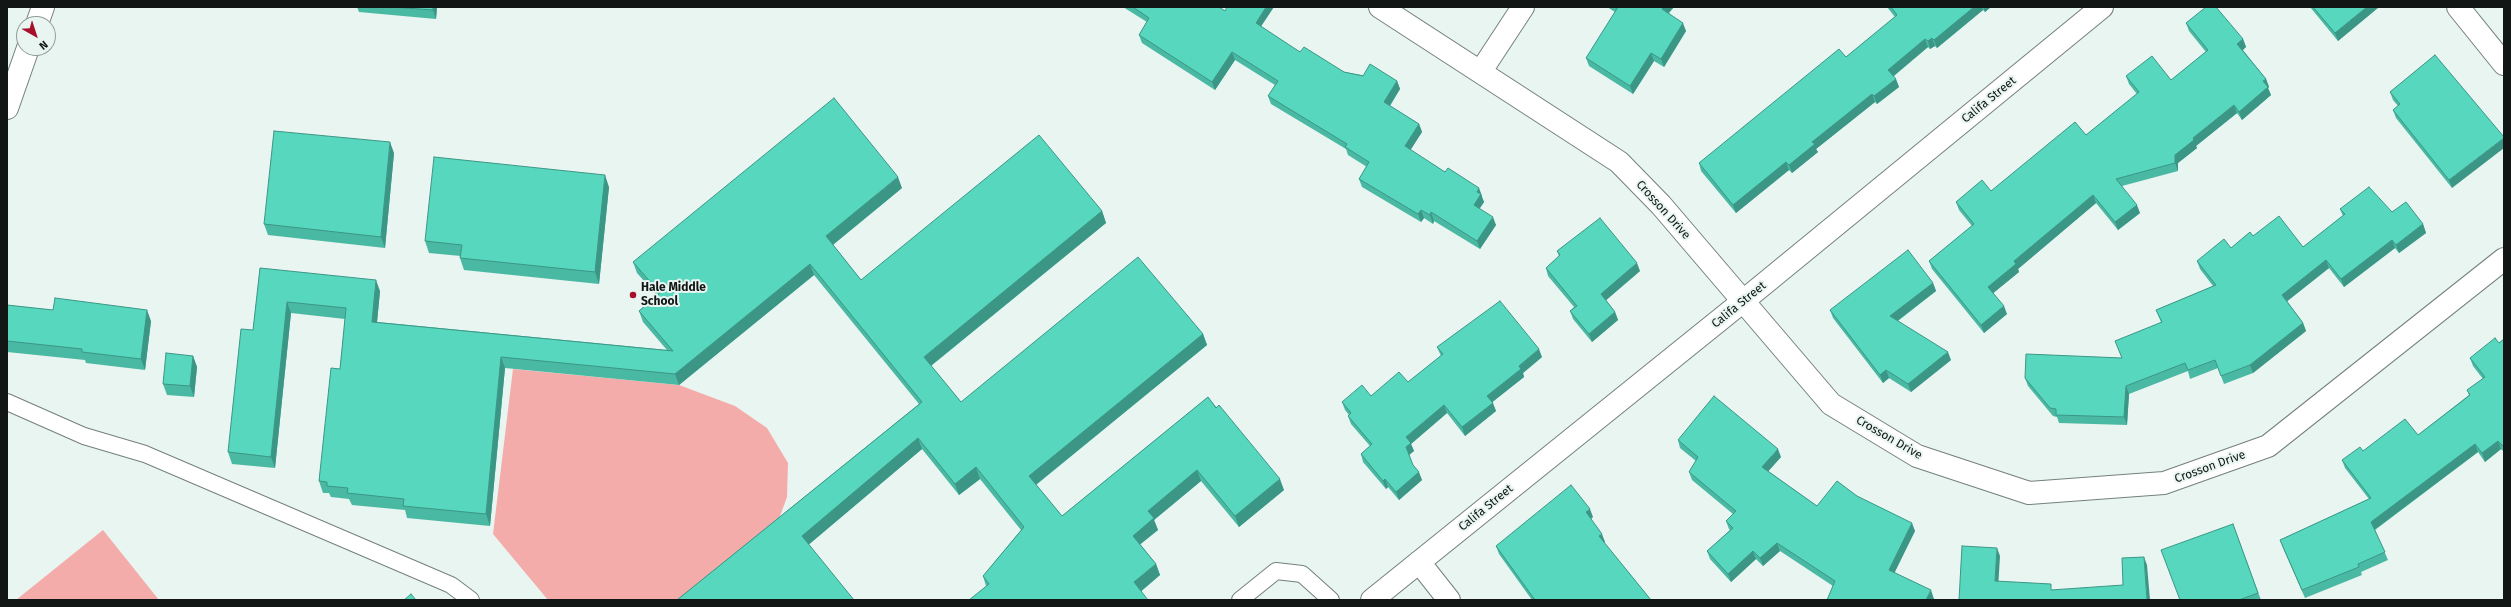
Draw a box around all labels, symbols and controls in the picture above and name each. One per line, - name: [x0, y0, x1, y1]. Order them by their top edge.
- north arrow: [16, 16, 56, 56]
- text: N: [36, 38, 50, 52]
- street label: Califa Street: [1959, 74, 2019, 126]
- street label: Crosson Drive: [1633, 178, 1693, 242]
- street label: Califa Street: [1709, 279, 1769, 331]
- place label: Hale Middle School: [641, 281, 706, 309]
- marker: Hale Middle School: [628, 290, 638, 300]
- street label: Crosson Drive: [1853, 413, 1925, 463]
- street label: Crosson Drive: [2173, 448, 2247, 486]
- street label: Califa Street: [1456, 482, 1516, 534]

